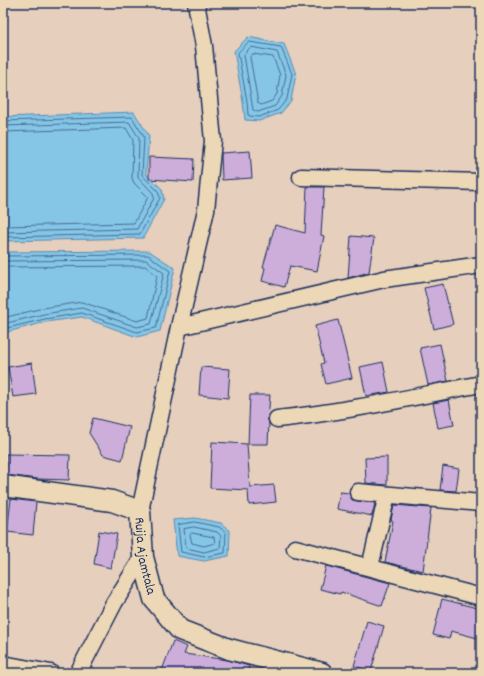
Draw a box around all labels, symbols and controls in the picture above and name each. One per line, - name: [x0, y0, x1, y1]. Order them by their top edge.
- street label: Ruija Ajamtala: [128, 517, 161, 597]

